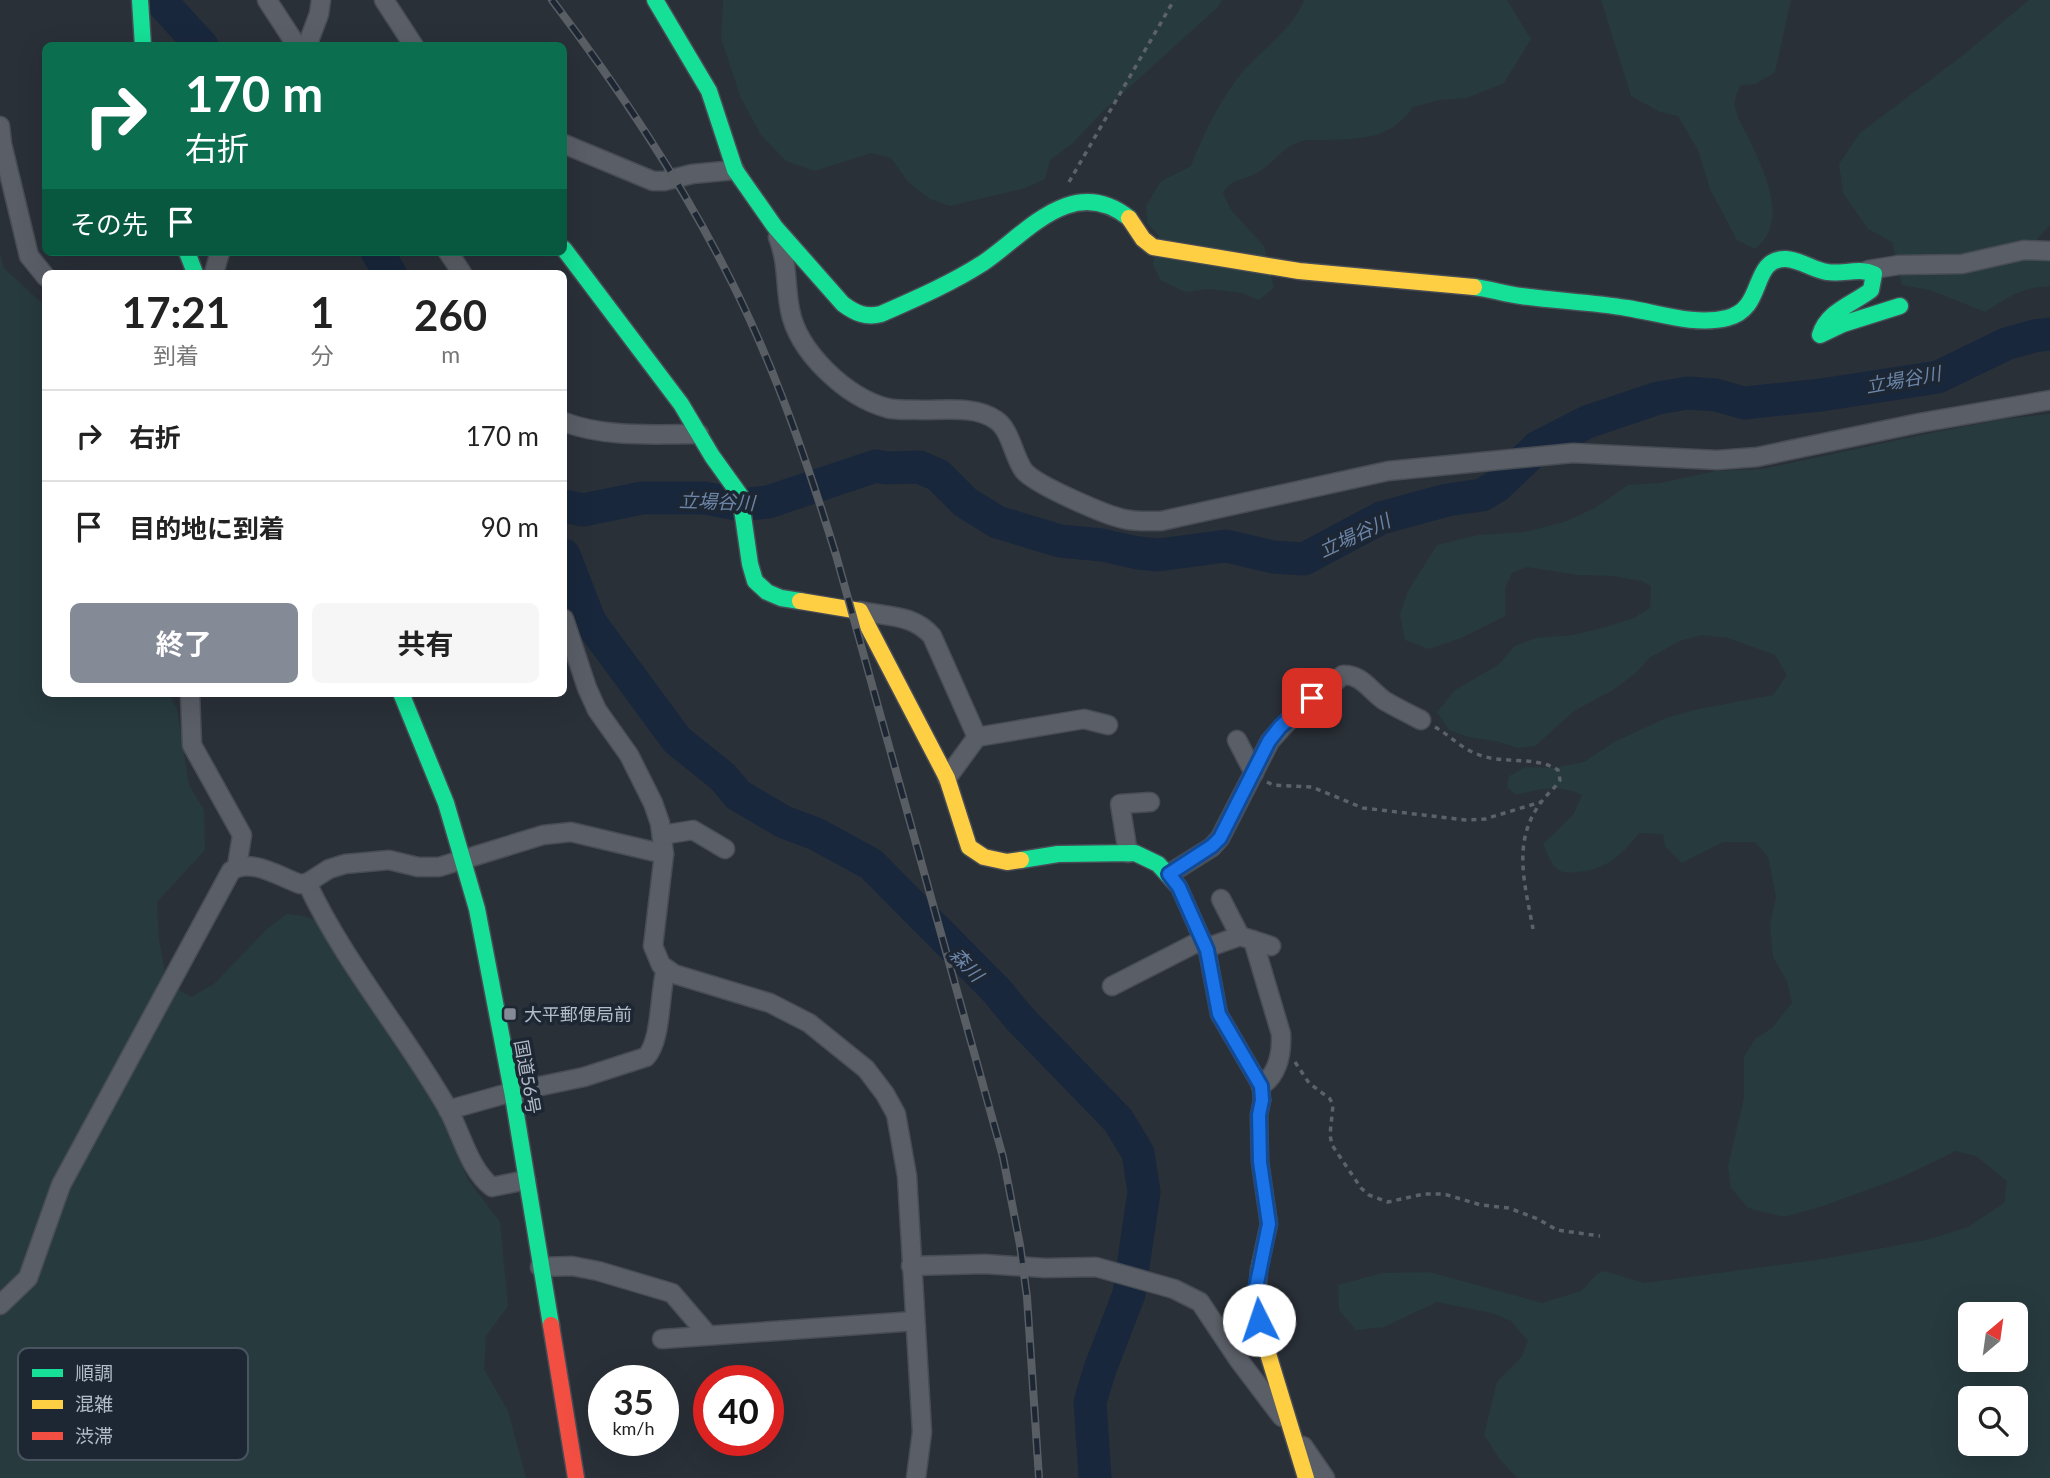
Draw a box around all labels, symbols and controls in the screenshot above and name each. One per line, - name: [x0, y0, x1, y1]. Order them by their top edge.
- text: 170 m: [185, 64, 323, 122]
- icon: right: [70, 70, 161, 161]
- text: 右折: [185, 128, 249, 167]
- icon: arrive: [162, 203, 200, 241]
- text: その先: [70, 208, 148, 240]
- text: 17:21: [122, 287, 230, 337]
- text: 1: [310, 287, 334, 337]
- text: 260: [414, 290, 487, 340]
- text: m: [441, 340, 460, 368]
- text: 到着: [153, 341, 199, 369]
- text: 分: [311, 341, 334, 369]
- water label: 立場谷川: [1864, 361, 1944, 397]
- icon: right: [70, 417, 108, 455]
- text: 170 m: [466, 420, 539, 452]
- text: 右折: [129, 421, 181, 453]
- water label: 立場谷川: [679, 488, 757, 514]
- icon: arrive: [70, 508, 108, 546]
- water label: 立場谷川: [1315, 508, 1395, 561]
- text: 90 m: [481, 511, 539, 543]
- text: 目的地に到着: [129, 512, 285, 544]
- button: 終了: [70, 603, 298, 683]
- button: 共有: [312, 603, 539, 683]
- pin: [1282, 668, 1342, 728]
- icon: arrive: [1293, 679, 1331, 717]
- water label: 森川: [946, 942, 990, 987]
- place label: 大平郵便局前: [524, 1003, 632, 1025]
- marker: 大平郵便局前: [502, 1006, 518, 1022]
- street label: 国道56号: [511, 1038, 545, 1116]
- position arrow: [1222, 1283, 1296, 1357]
- north arrow: [1958, 1302, 2028, 1372]
- map controls: [1958, 1302, 2028, 1456]
- legend: [18, 1348, 248, 1460]
- text: 順調: [75, 1361, 113, 1384]
- speed limit sign: 40: [693, 1365, 784, 1456]
- text: 35: [613, 1380, 654, 1422]
- button: search: [1958, 1386, 2028, 1456]
- text: 混雑: [75, 1392, 113, 1415]
- text: km/h: [612, 1417, 655, 1439]
- text: 渋滞: [75, 1424, 113, 1447]

